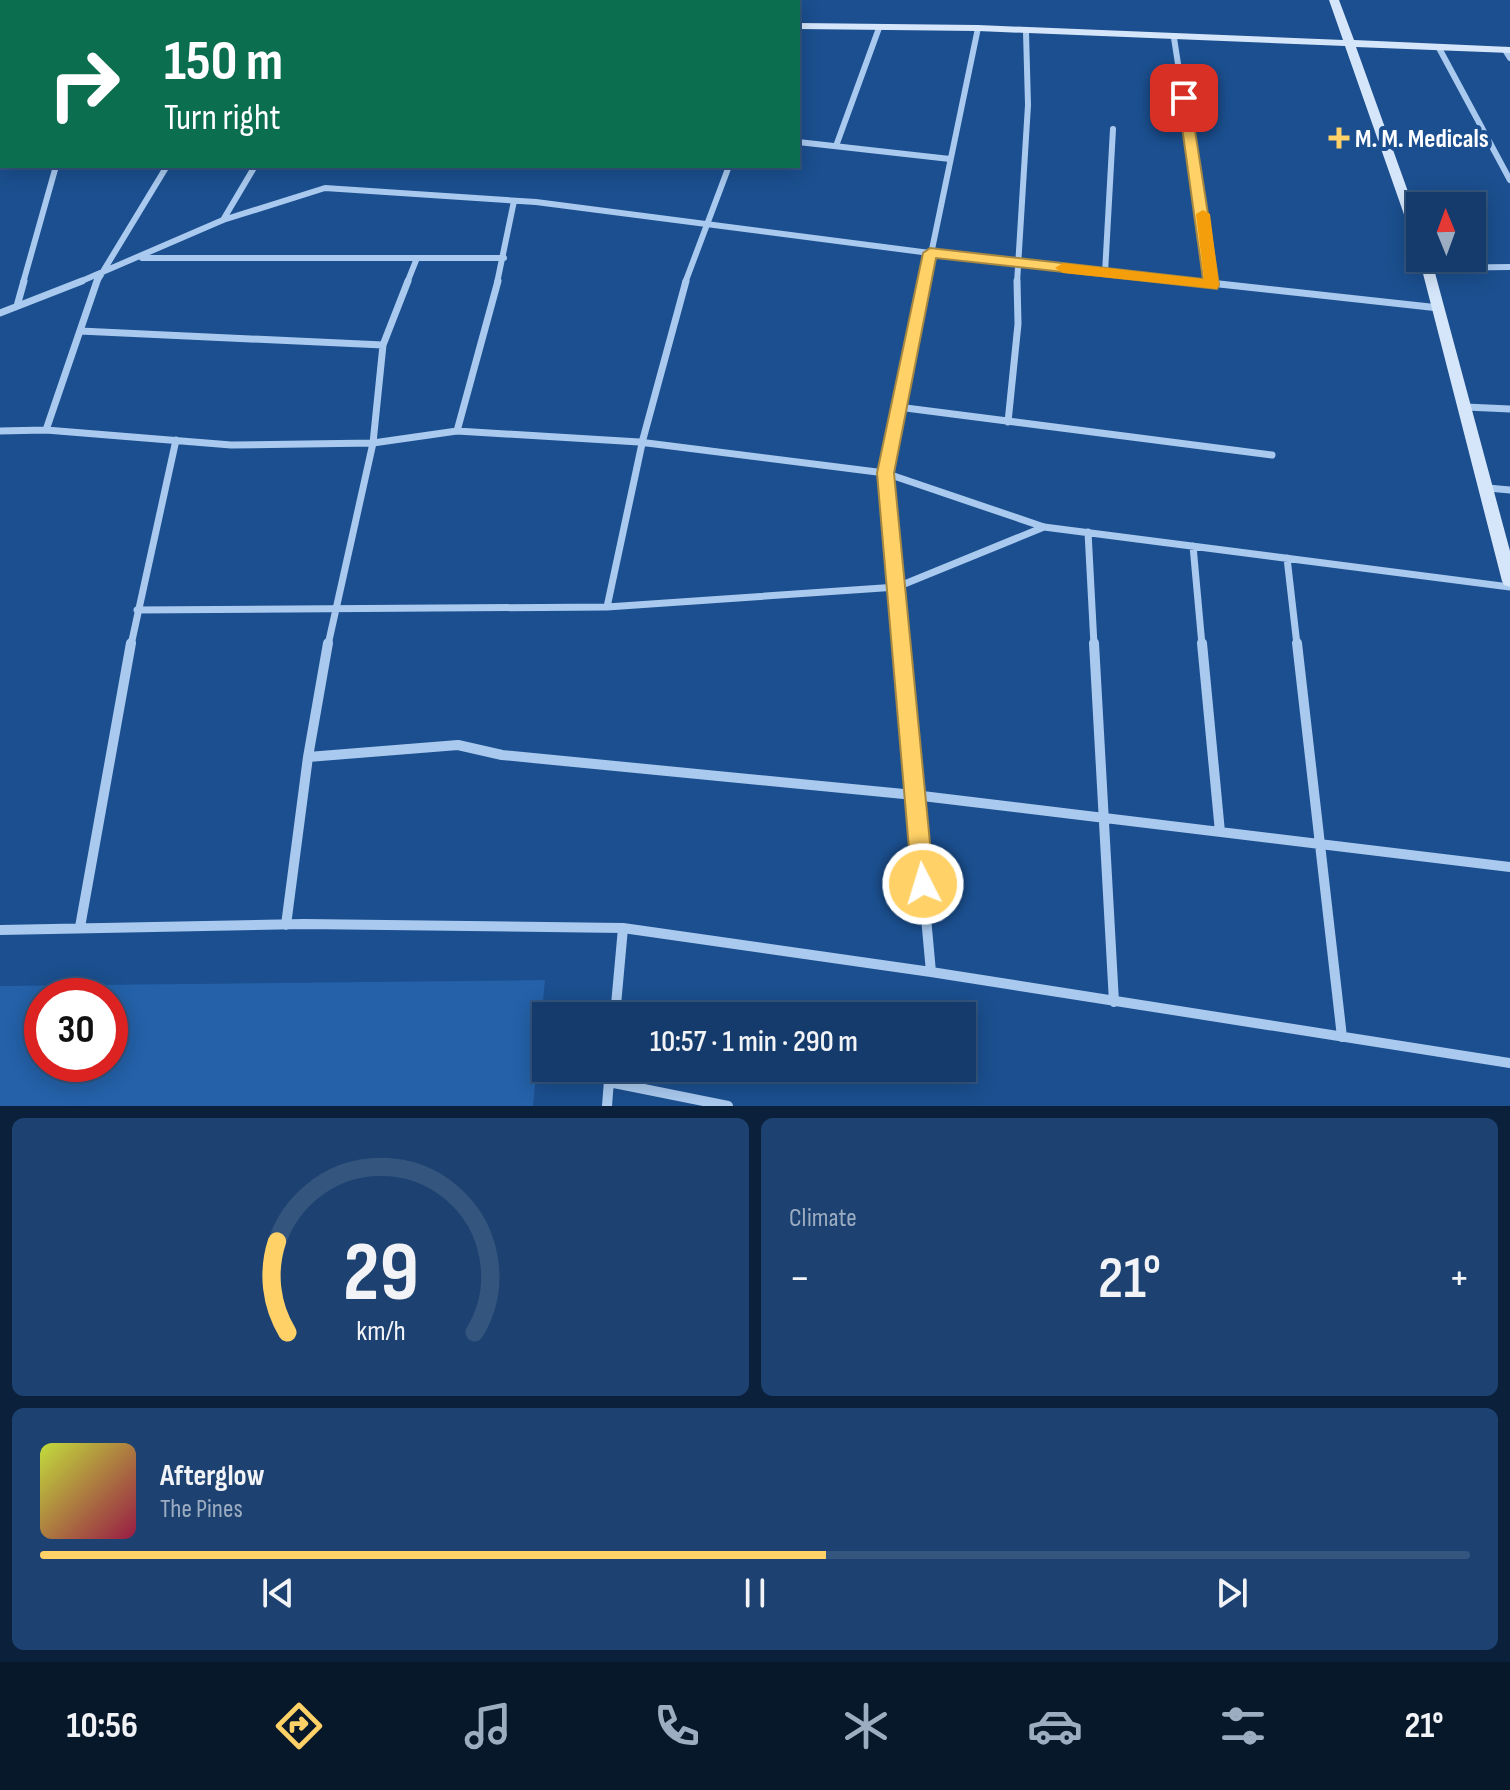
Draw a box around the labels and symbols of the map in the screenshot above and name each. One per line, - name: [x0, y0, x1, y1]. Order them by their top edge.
- pin: [1150, 64, 1218, 132]
- place label: M. M. Medicals: [1355, 124, 1489, 155]
- marker: M. M. Medicals: [1330, 129, 1348, 147]
- north arrow: [1406, 192, 1486, 272]
- position arrow: [881, 842, 965, 926]
- speed limit sign: 30: [24, 978, 128, 1082]

